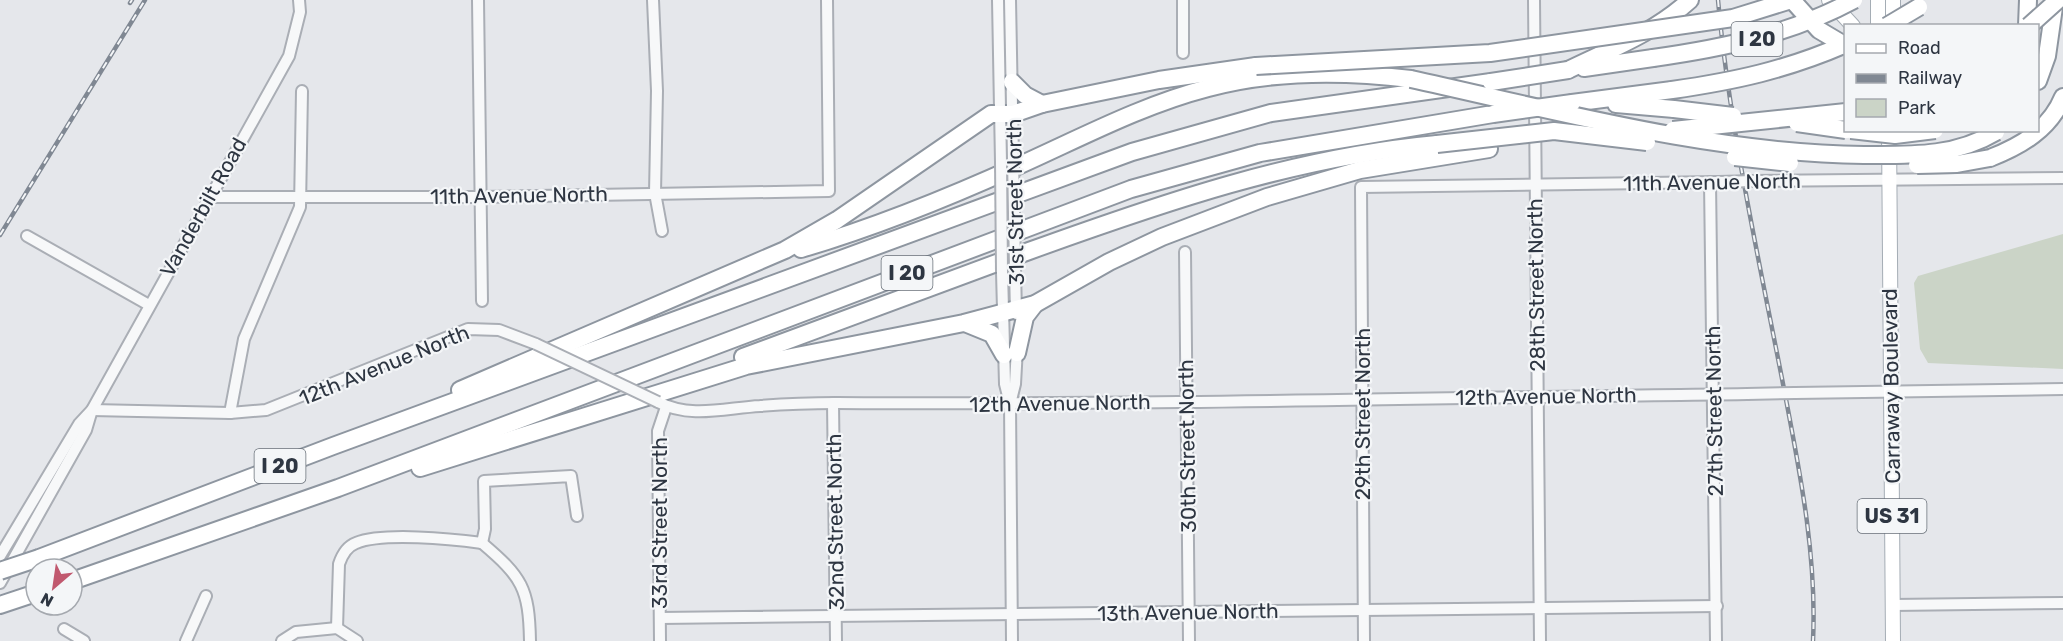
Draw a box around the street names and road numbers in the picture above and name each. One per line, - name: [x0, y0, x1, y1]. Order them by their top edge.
- road number: I 20: [1732, 22, 1782, 56]
- street label: 31st Street North: [1001, 118, 1029, 286]
- street label: Vanderbilt Road: [155, 133, 251, 281]
- street label: 11th Avenue North: [1623, 168, 1801, 196]
- street label: 11th Avenue North: [430, 181, 608, 209]
- street label: 28th Street North: [1522, 198, 1550, 372]
- road number: I 20: [882, 256, 932, 290]
- street label: Carraway Boulevard: [1877, 288, 1905, 484]
- street label: 12th Avenue North: [295, 319, 473, 411]
- street label: 27th Street North: [1700, 325, 1728, 497]
- street label: 29th Street North: [1350, 328, 1375, 500]
- street label: 30th Street North: [1173, 359, 1201, 533]
- street label: 12th Avenue North: [1455, 382, 1637, 410]
- street label: 12th Avenue North: [969, 389, 1151, 417]
- street label: 32nd Street North: [821, 433, 849, 611]
- street label: 33rd Street North: [647, 437, 672, 609]
- road number: I 20: [254, 449, 306, 483]
- road number: US 31: [1858, 499, 1926, 533]
- street label: 13th Avenue North: [1097, 598, 1279, 626]

